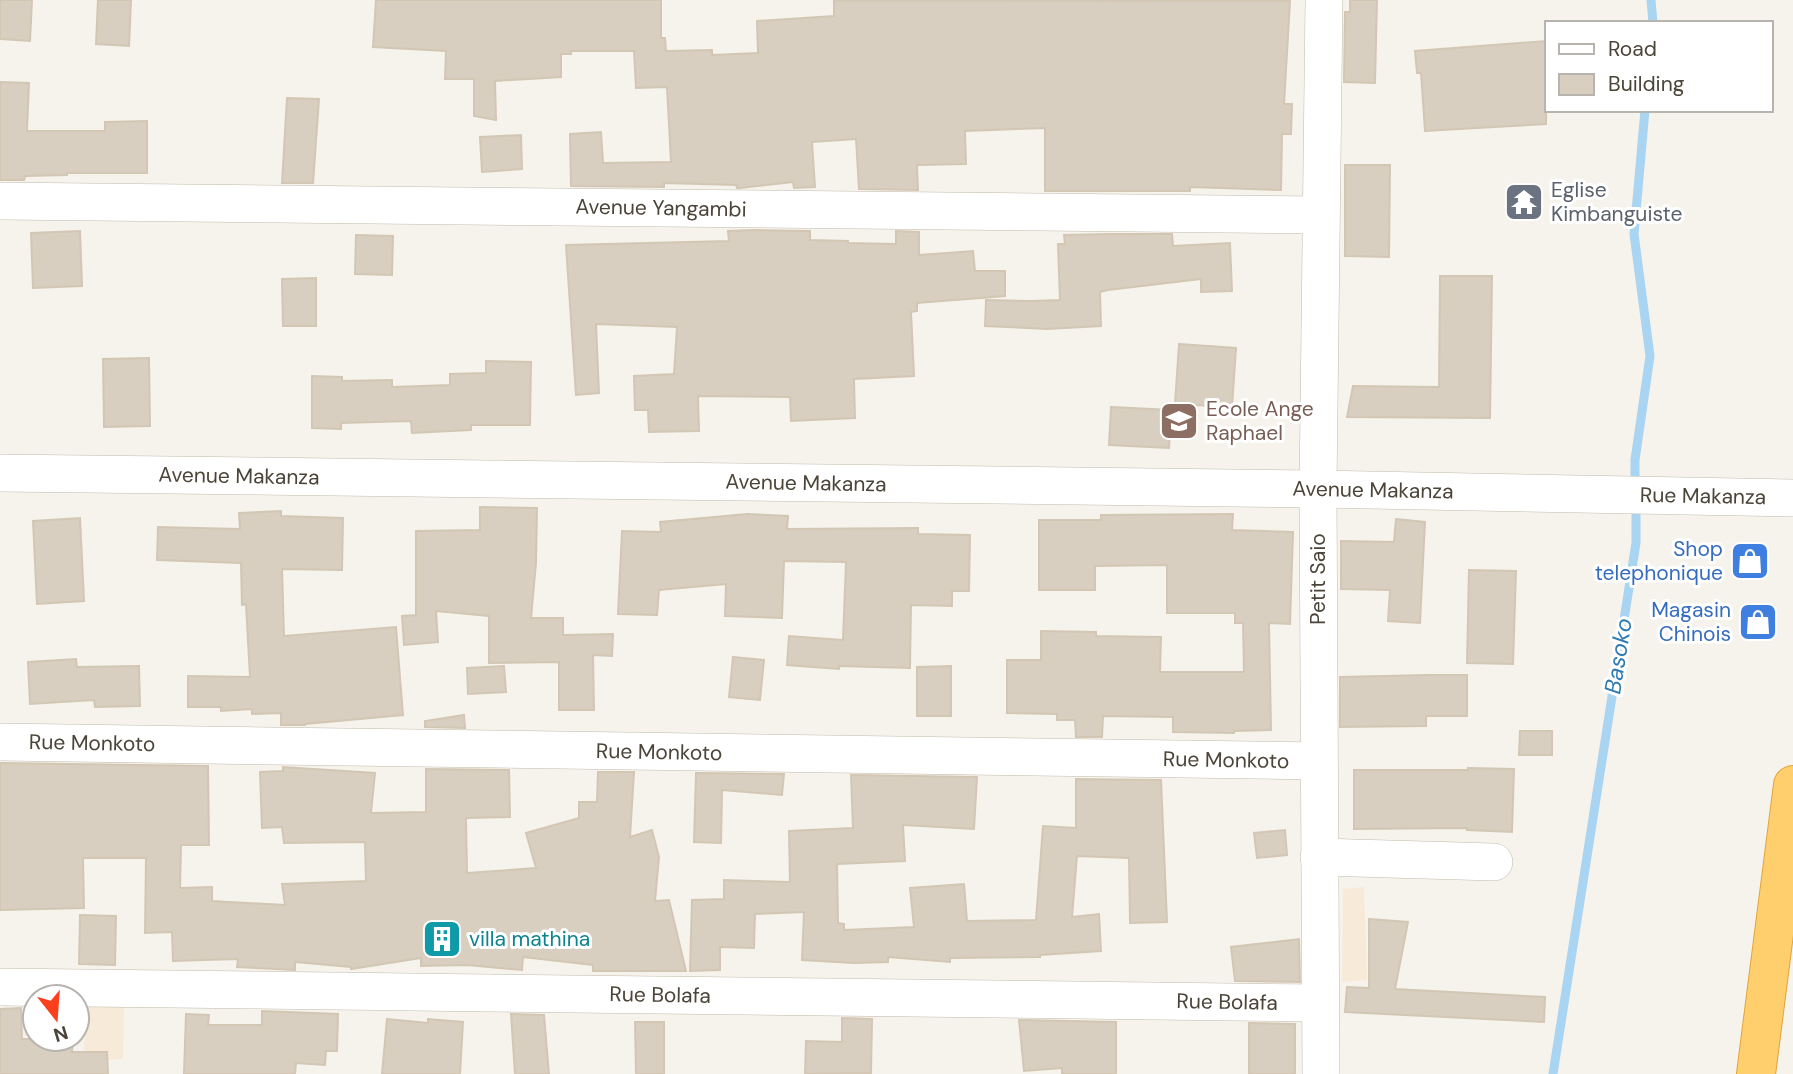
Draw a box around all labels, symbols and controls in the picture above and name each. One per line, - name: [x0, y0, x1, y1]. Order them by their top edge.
- legend: [1545, 21, 1772, 112]
- text: Road: [1608, 35, 1657, 63]
- text: Building: [1608, 70, 1685, 98]
- place label: Eglise Kimbanguiste: [1551, 176, 1682, 228]
- temple icon: Eglise Kimbanguiste: [1503, 181, 1545, 223]
- street label: Avenue Yangambi: [575, 193, 747, 223]
- place label: Ecole Ange Raphael: [1206, 395, 1314, 447]
- school or university icon: Ecole Ange Raphael: [1158, 400, 1200, 442]
- street label: Avenue Makanza: [158, 461, 320, 491]
- street label: Avenue Makanza: [725, 468, 887, 498]
- street label: Avenue Makanza: [1292, 475, 1454, 505]
- street label: Rue Makanza: [1640, 481, 1766, 511]
- street label: Petit Saio: [1304, 533, 1332, 625]
- place label: Shop telephonique: [1595, 535, 1723, 587]
- shop icon: Shop telephonique: [1729, 540, 1771, 582]
- place label: Magasin Chinois: [1651, 596, 1731, 648]
- shop icon: Magasin Chinois: [1737, 601, 1779, 643]
- water label: Basoko: [1597, 616, 1639, 696]
- street label: Rue Monkoto: [29, 728, 155, 758]
- street label: Rue Monkoto: [596, 737, 722, 767]
- street label: Rue Monkoto: [1163, 745, 1289, 775]
- building icon: villa mathina: [421, 918, 463, 960]
- place label: villa mathina: [469, 925, 590, 953]
- street label: Rue Bolafa: [609, 980, 711, 1010]
- north arrow: [21, 983, 91, 1053]
- street label: Rue Bolafa: [1176, 987, 1278, 1017]
- text: N: [51, 1020, 71, 1048]

